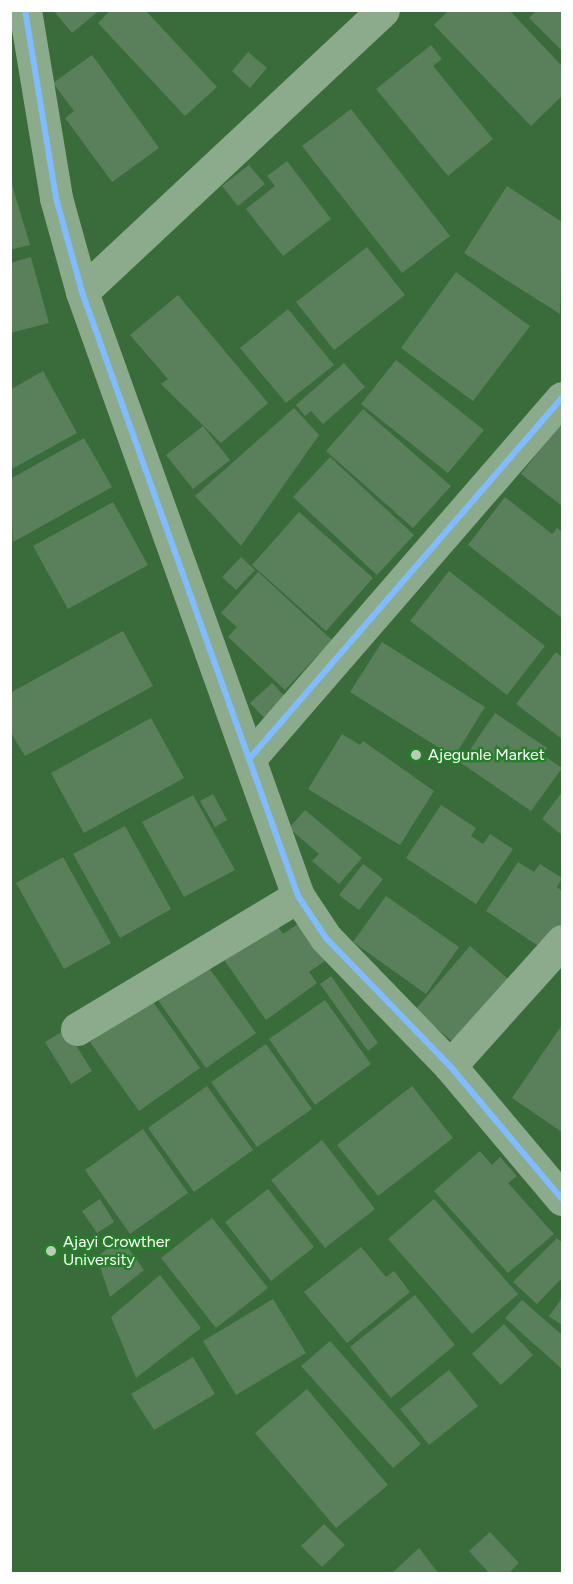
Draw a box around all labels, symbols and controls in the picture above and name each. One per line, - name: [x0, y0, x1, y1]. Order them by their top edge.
- place label: Ajegunle Market: [428, 745, 545, 765]
- marker: Ajegunle Market: [409, 748, 423, 762]
- place label: Ajayi Crowther University: [63, 1232, 170, 1270]
- marker: Ajayi Crowther University: [44, 1244, 58, 1258]

